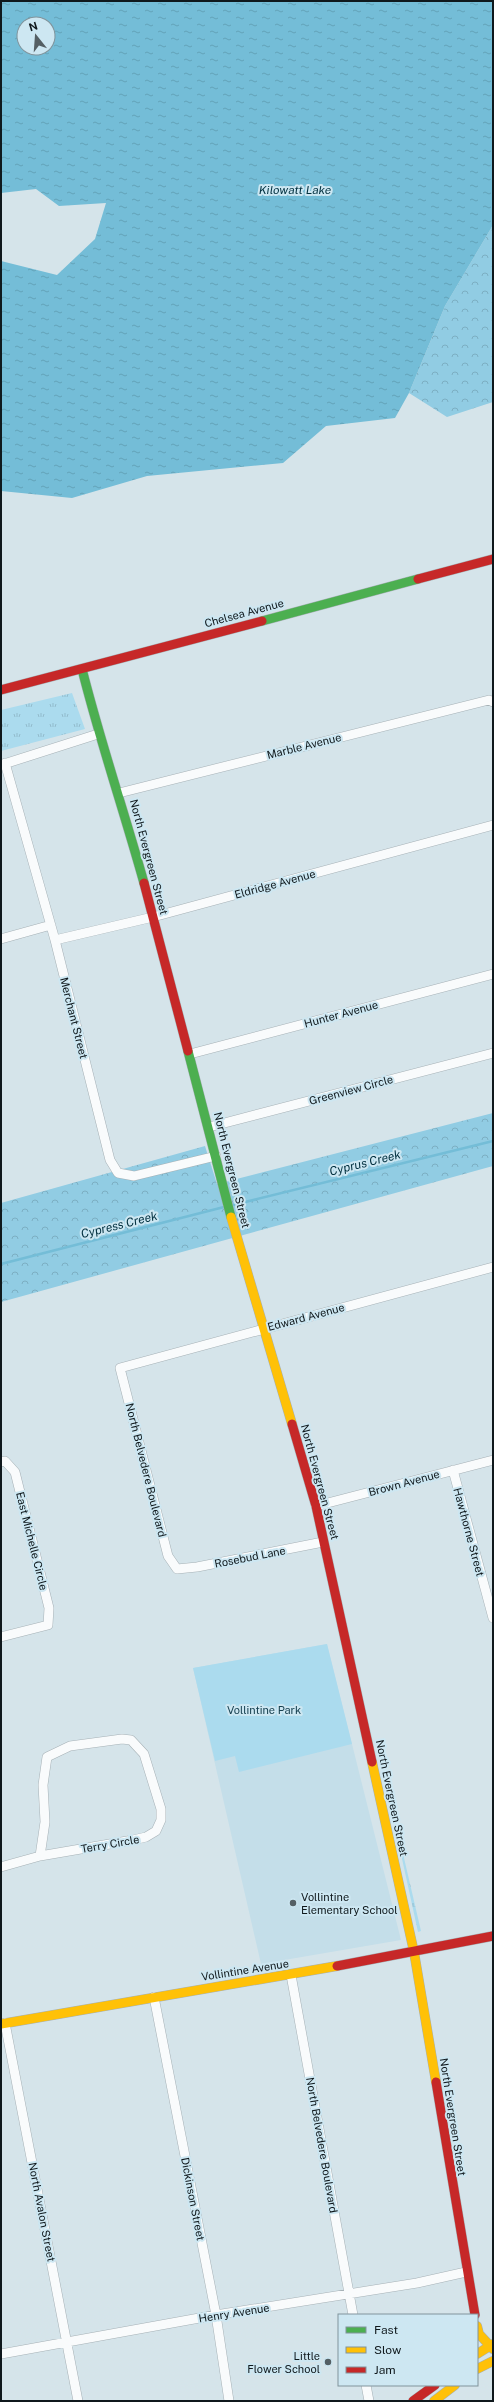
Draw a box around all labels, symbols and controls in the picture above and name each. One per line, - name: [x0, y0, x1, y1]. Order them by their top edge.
- north arrow: [16, 16, 56, 56]
- text: N: [27, 19, 39, 33]
- water label: Kilowatt Lake: [259, 183, 332, 197]
- street label: Chelsea Avenue: [203, 597, 285, 629]
- street label: Marble Avenue: [266, 731, 342, 761]
- street label: North Evergreen Street: [128, 798, 170, 916]
- street label: Eldridge Avenue: [233, 867, 317, 901]
- street label: Merchant Street: [58, 976, 90, 1060]
- street label: Hunter Avenue: [303, 998, 379, 1030]
- street label: Greenview Circle: [308, 1073, 394, 1107]
- street label: North Evergreen Street: [212, 1111, 252, 1229]
- water label: Cyprus Creek: [328, 1147, 403, 1179]
- water label: Cypress Creek: [79, 1209, 159, 1241]
- street label: Edward Avenue: [266, 1301, 346, 1333]
- street label: North Belvedere Boulevard: [124, 1402, 168, 1538]
- street label: North Evergreen Street: [299, 1423, 341, 1541]
- street label: Brown Avenue: [367, 1468, 441, 1498]
- street label: Hawthorne Street: [451, 1486, 487, 1578]
- street label: East Michelle Circle: [14, 1491, 50, 1591]
- street label: Rosebud Lane: [213, 1544, 287, 1570]
- park label: Vollintine Park: [227, 1704, 301, 1716]
- street label: North Evergreen Street: [374, 1739, 410, 1857]
- street label: Terry Circle: [80, 1833, 140, 1855]
- place label: Vollintine Elementary School: [301, 1891, 398, 1916]
- marker: Vollintine Elementary School: [288, 1898, 298, 1908]
- street label: Vollintine Avenue: [200, 1957, 290, 1983]
- street label: North Evergreen Street: [438, 2057, 468, 2177]
- street label: North Belvedere Boulevard: [304, 2076, 340, 2214]
- street label: Dickinson Street: [179, 2156, 207, 2242]
- street label: North Avalon Street: [26, 2161, 58, 2263]
- street label: Henry Avenue: [198, 2301, 270, 2325]
- legend: [338, 2314, 478, 2386]
- text: Fast: [374, 2323, 399, 2337]
- text: Slow: [374, 2343, 402, 2357]
- place label: Little Flower School: [247, 2350, 320, 2375]
- marker: Little Flower School: [323, 2357, 333, 2367]
- text: Jam: [374, 2363, 396, 2377]

